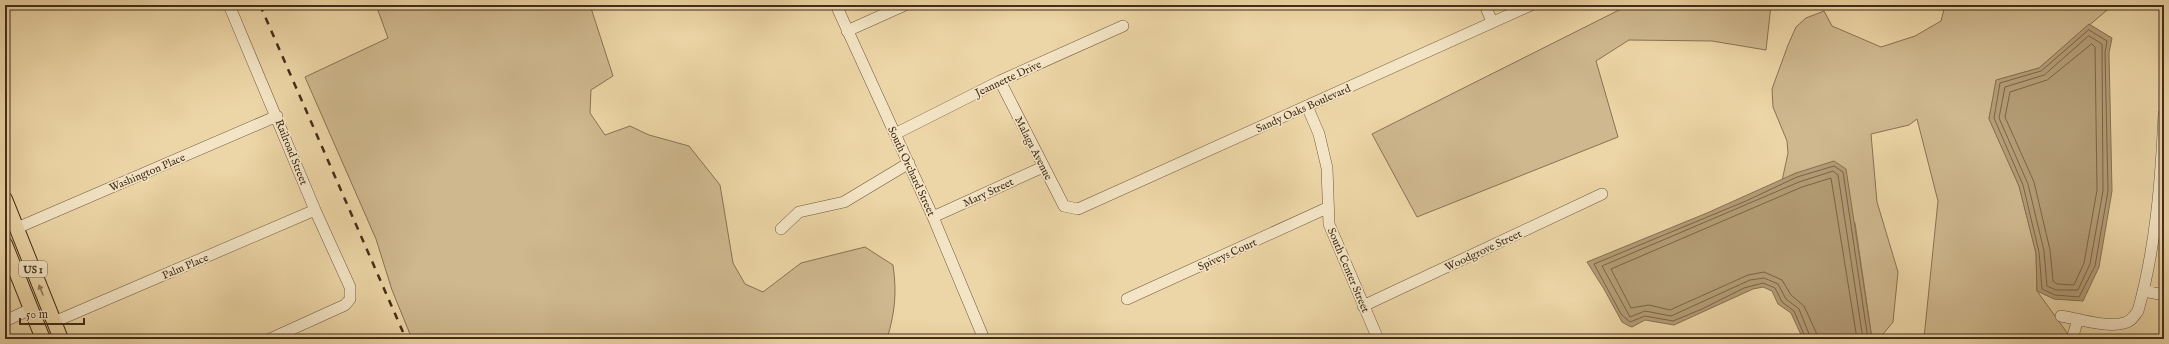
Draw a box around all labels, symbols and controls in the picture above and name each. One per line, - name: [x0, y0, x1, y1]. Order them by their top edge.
- street label: Jeannette Drive: [971, 57, 1044, 101]
- street label: Sandy Oaks Boulevard: [1254, 82, 1353, 136]
- street label: Malaga Avenue: [1011, 114, 1055, 183]
- street label: Railroad Street: [272, 118, 311, 187]
- street label: South Orchard Street: [884, 124, 938, 219]
- street label: Washington Place: [107, 151, 187, 195]
- street label: Mary Street: [961, 175, 1016, 211]
- street label: South Center Street: [1324, 226, 1372, 315]
- street label: Woodgrove Street: [1443, 227, 1524, 275]
- street label: Spiveys Court: [1196, 236, 1259, 274]
- street label: Palm Place: [160, 251, 211, 283]
- road number: US 1: [19, 261, 47, 277]
- one-way arrow: [38, 283, 44, 295]
- scale bar: [20, 300, 84, 326]
- text: 50 m: [26, 307, 48, 322]

